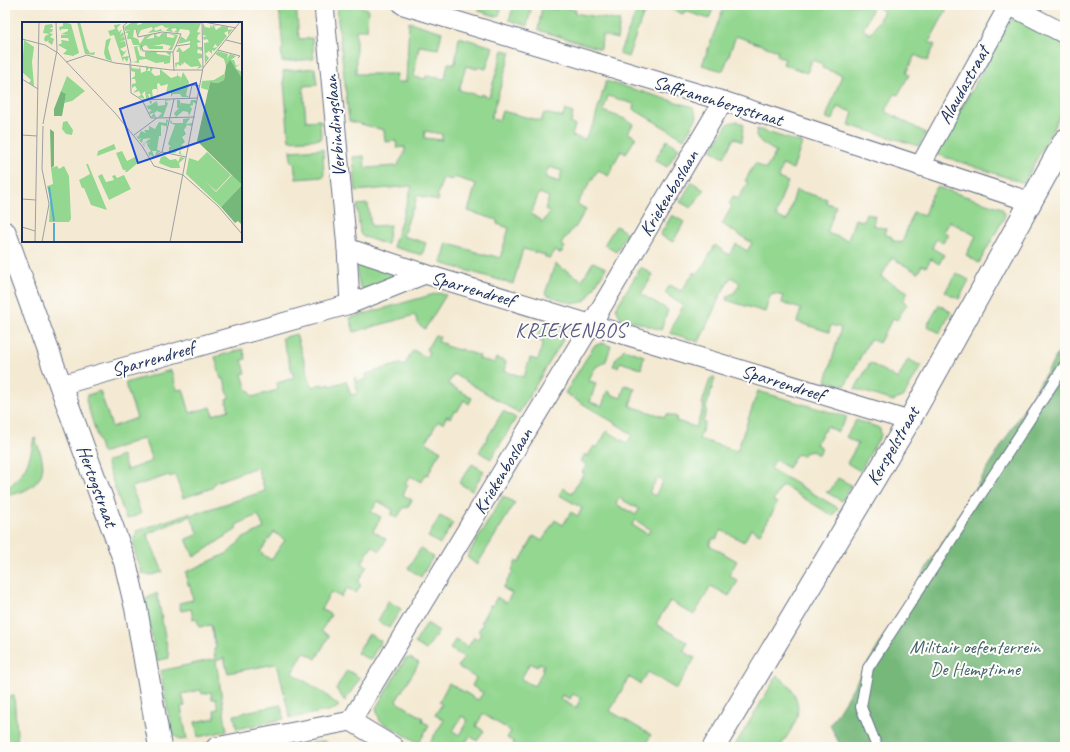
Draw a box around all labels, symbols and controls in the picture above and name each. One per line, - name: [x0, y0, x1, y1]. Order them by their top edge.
- inset map: [22, 22, 242, 242]
- street label: Alaudastraat: [933, 40, 996, 128]
- street label: Saffranenbergstraat: [650, 70, 787, 133]
- street label: Verbindingslaan: [318, 72, 351, 178]
- street label: Kriekenboslaan: [634, 145, 704, 241]
- street label: Sparrendreef: [429, 266, 522, 314]
- district label: KRIEKENBOS: [515, 318, 630, 343]
- street label: Sparrendreef: [109, 334, 202, 382]
- street label: Sparrendreef: [739, 359, 832, 408]
- street label: Kerspelstraat: [861, 401, 926, 490]
- street label: Kriekenboslaan: [468, 423, 538, 519]
- street label: Hertogstraat: [71, 442, 123, 532]
- park label: Militair oefenterrein De Hemptinne: [910, 635, 1042, 681]

